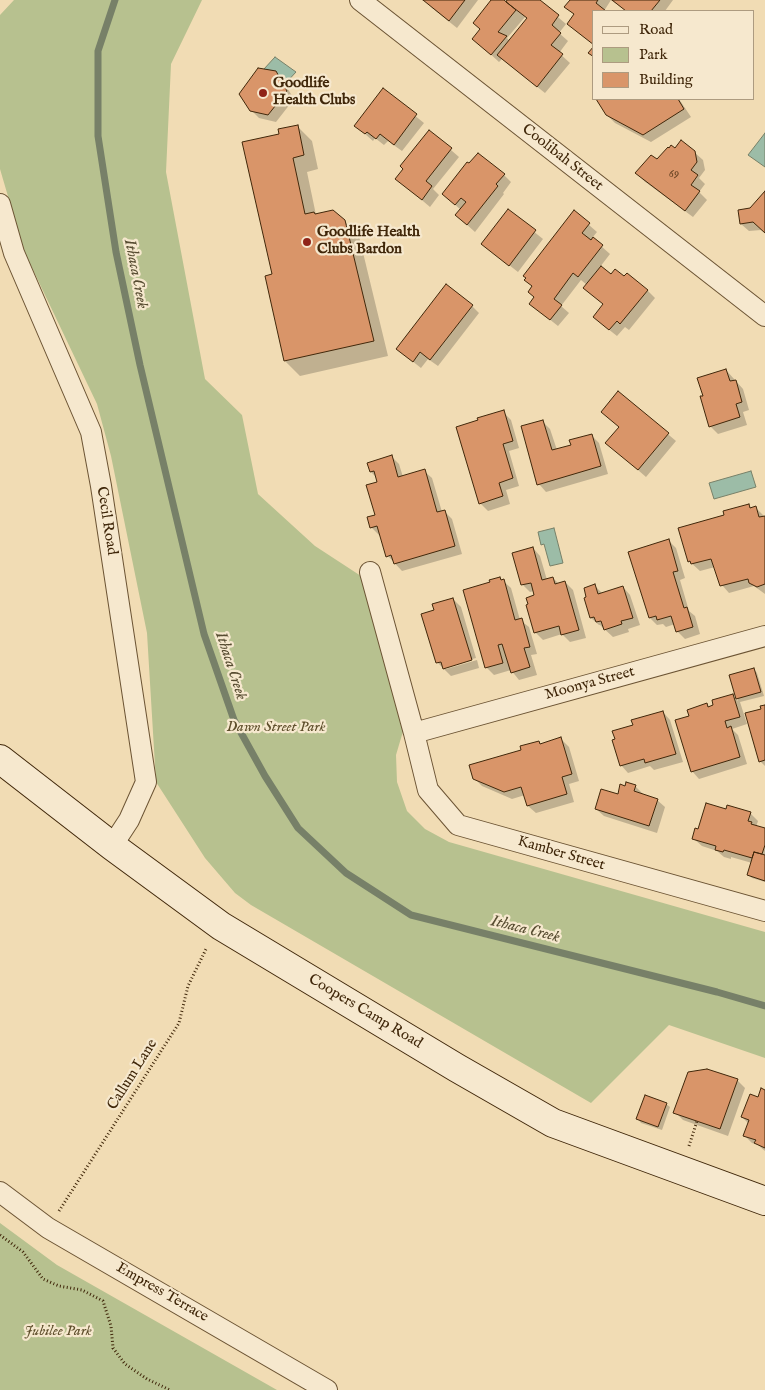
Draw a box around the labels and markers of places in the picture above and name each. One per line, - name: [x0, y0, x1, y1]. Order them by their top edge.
- place label: Goodlife Health Clubs: [273, 75, 355, 110]
- marker: Goodlife Health Clubs: [257, 87, 269, 99]
- place label: Goodlife Health Clubs Bardon: [317, 224, 420, 259]
- marker: Goodlife Health Clubs Bardon: [301, 236, 313, 248]

